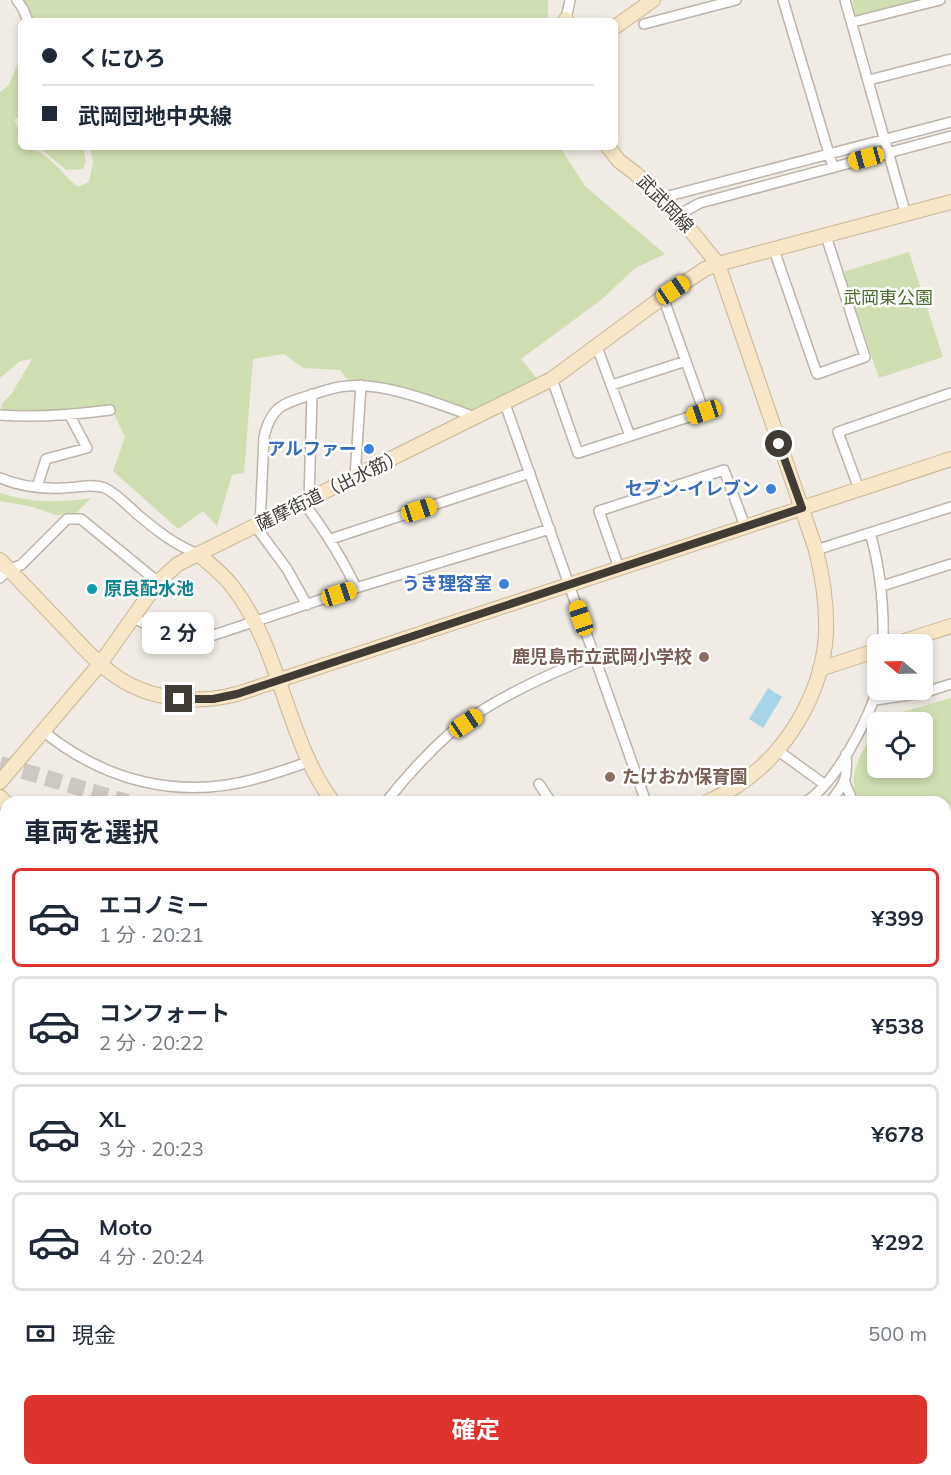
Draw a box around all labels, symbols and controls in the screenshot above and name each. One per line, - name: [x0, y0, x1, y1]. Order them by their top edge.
- text: くにひろ: [78, 44, 166, 72]
- text: 武岡団地中央線: [78, 102, 232, 130]
- car: [846, 145, 886, 171]
- street label: 武武岡線: [632, 170, 699, 238]
- car: [653, 272, 693, 308]
- park label: 武岡東公園: [843, 286, 933, 309]
- car: [684, 398, 724, 426]
- route start: [765, 430, 792, 457]
- place label: アルファー: [267, 437, 357, 460]
- marker: アルファー: [362, 442, 376, 456]
- street label: 薩摩街道（出水筋）: [252, 444, 408, 535]
- place label: セブン-イレブン: [625, 477, 759, 500]
- marker: セブン-イレブン: [764, 482, 778, 496]
- car: [399, 496, 439, 524]
- place label: うき理容室: [402, 572, 492, 595]
- place label: 原良配水池: [104, 577, 194, 600]
- marker: うき理容室: [497, 577, 511, 591]
- car: [319, 580, 359, 608]
- marker: 原良配水池: [85, 582, 99, 596]
- car: [567, 598, 595, 638]
- callout: 2 分: [143, 612, 215, 654]
- text: 2 分: [159, 620, 197, 645]
- north arrow: [867, 634, 933, 700]
- map controls: [867, 634, 933, 778]
- place label: 鹿児島市立武岡小学校: [512, 645, 692, 668]
- marker: 鹿児島市立武岡小学校: [697, 650, 711, 664]
- route end: [165, 685, 192, 712]
- car: [446, 705, 486, 741]
- button: locate: [867, 712, 933, 778]
- place label: たけおか保育園: [622, 765, 748, 788]
- marker: たけおか保育園: [603, 770, 617, 784]
- text: 車両を選択: [24, 815, 159, 849]
- icon: car: [27, 891, 81, 945]
- text: エコノミー: [99, 891, 209, 919]
- text: ¥399: [871, 904, 924, 932]
- text: 1 分 · 20:21: [99, 922, 204, 947]
- icon: car: [27, 999, 81, 1053]
- text: コンフォート: [99, 999, 230, 1027]
- text: ¥538: [871, 1012, 924, 1040]
- text: 2 分 · 20:22: [99, 1030, 204, 1055]
- text: XL: [99, 1105, 126, 1133]
- icon: car: [27, 1107, 81, 1161]
- text: ¥678: [871, 1120, 924, 1148]
- text: 3 分 · 20:23: [99, 1136, 204, 1161]
- text: Moto: [99, 1213, 152, 1241]
- icon: car: [27, 1215, 81, 1269]
- text: ¥292: [871, 1228, 924, 1256]
- text: 4 分 · 20:24: [99, 1244, 204, 1269]
- icon: cash: [24, 1317, 57, 1350]
- text: 現金: [72, 1321, 116, 1349]
- text: 500 m: [868, 1321, 927, 1346]
- button: 確定: [24, 1395, 927, 1464]

